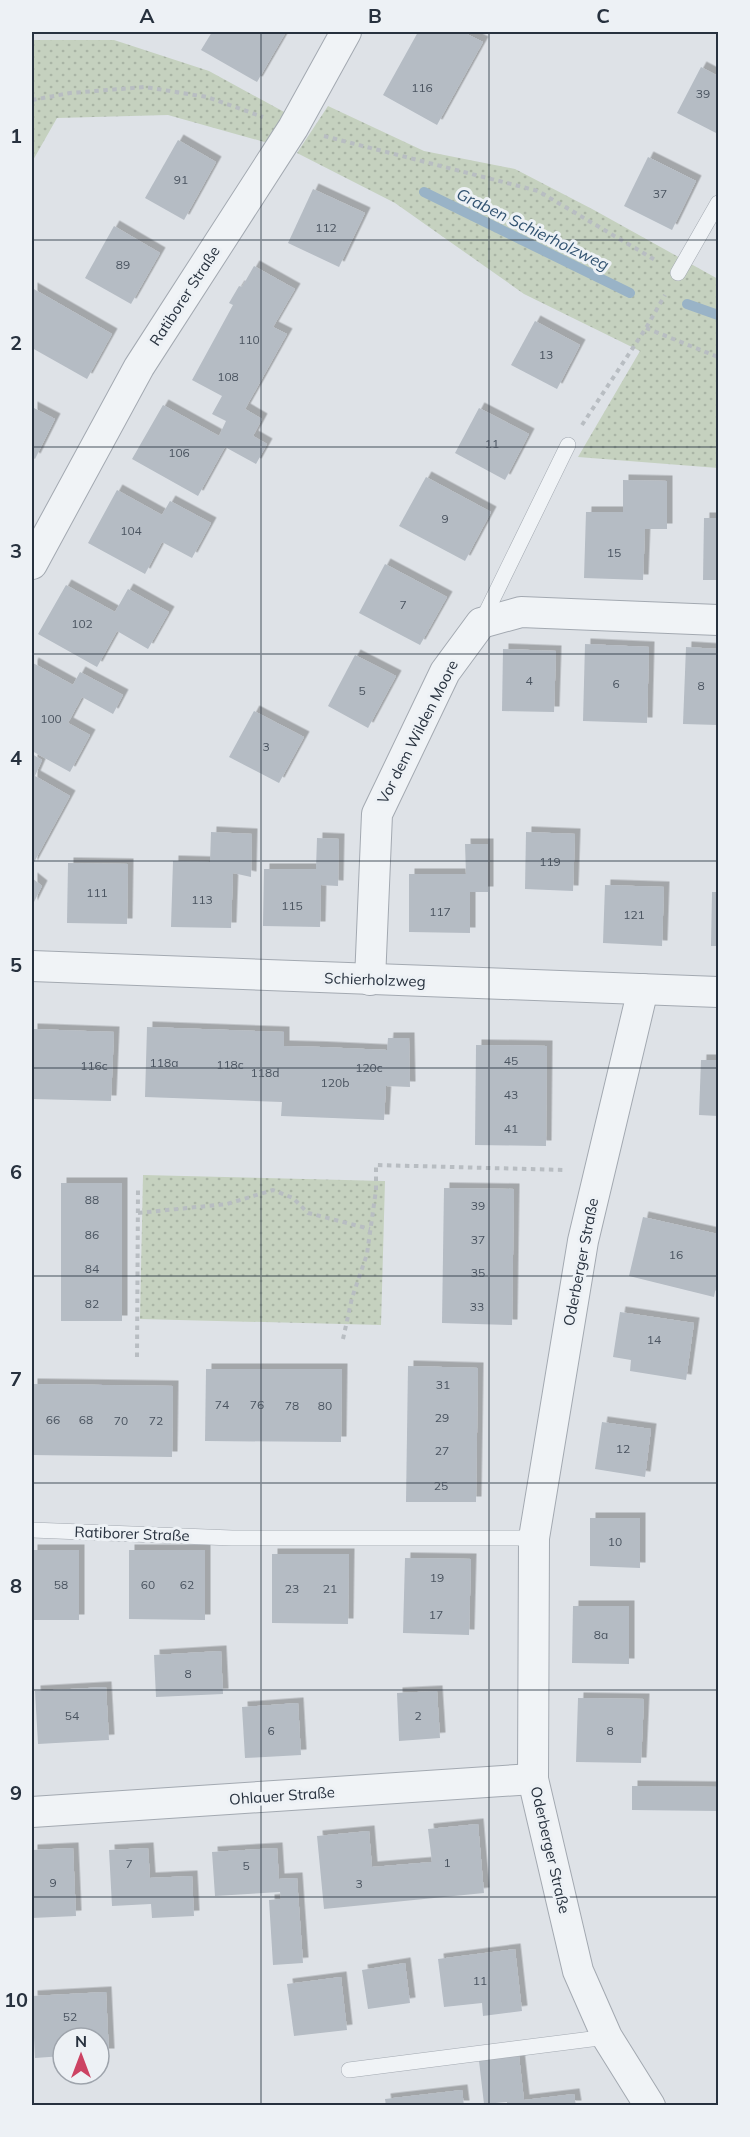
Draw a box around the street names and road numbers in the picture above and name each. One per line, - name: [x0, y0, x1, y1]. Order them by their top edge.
- street label: Ratiborer Straße: [145, 242, 224, 349]
- street label: Vor dem Wilden Moore: [373, 657, 462, 807]
- street label: Schierholzweg: [324, 968, 426, 991]
- street label: Oderberger Straße: [559, 1196, 602, 1327]
- street label: Ratiborer Straße: [74, 1522, 190, 1545]
- street label: Ohlauer Straße: [229, 1782, 335, 1809]
- street label: Oderberger Straße: [527, 1784, 574, 1915]

